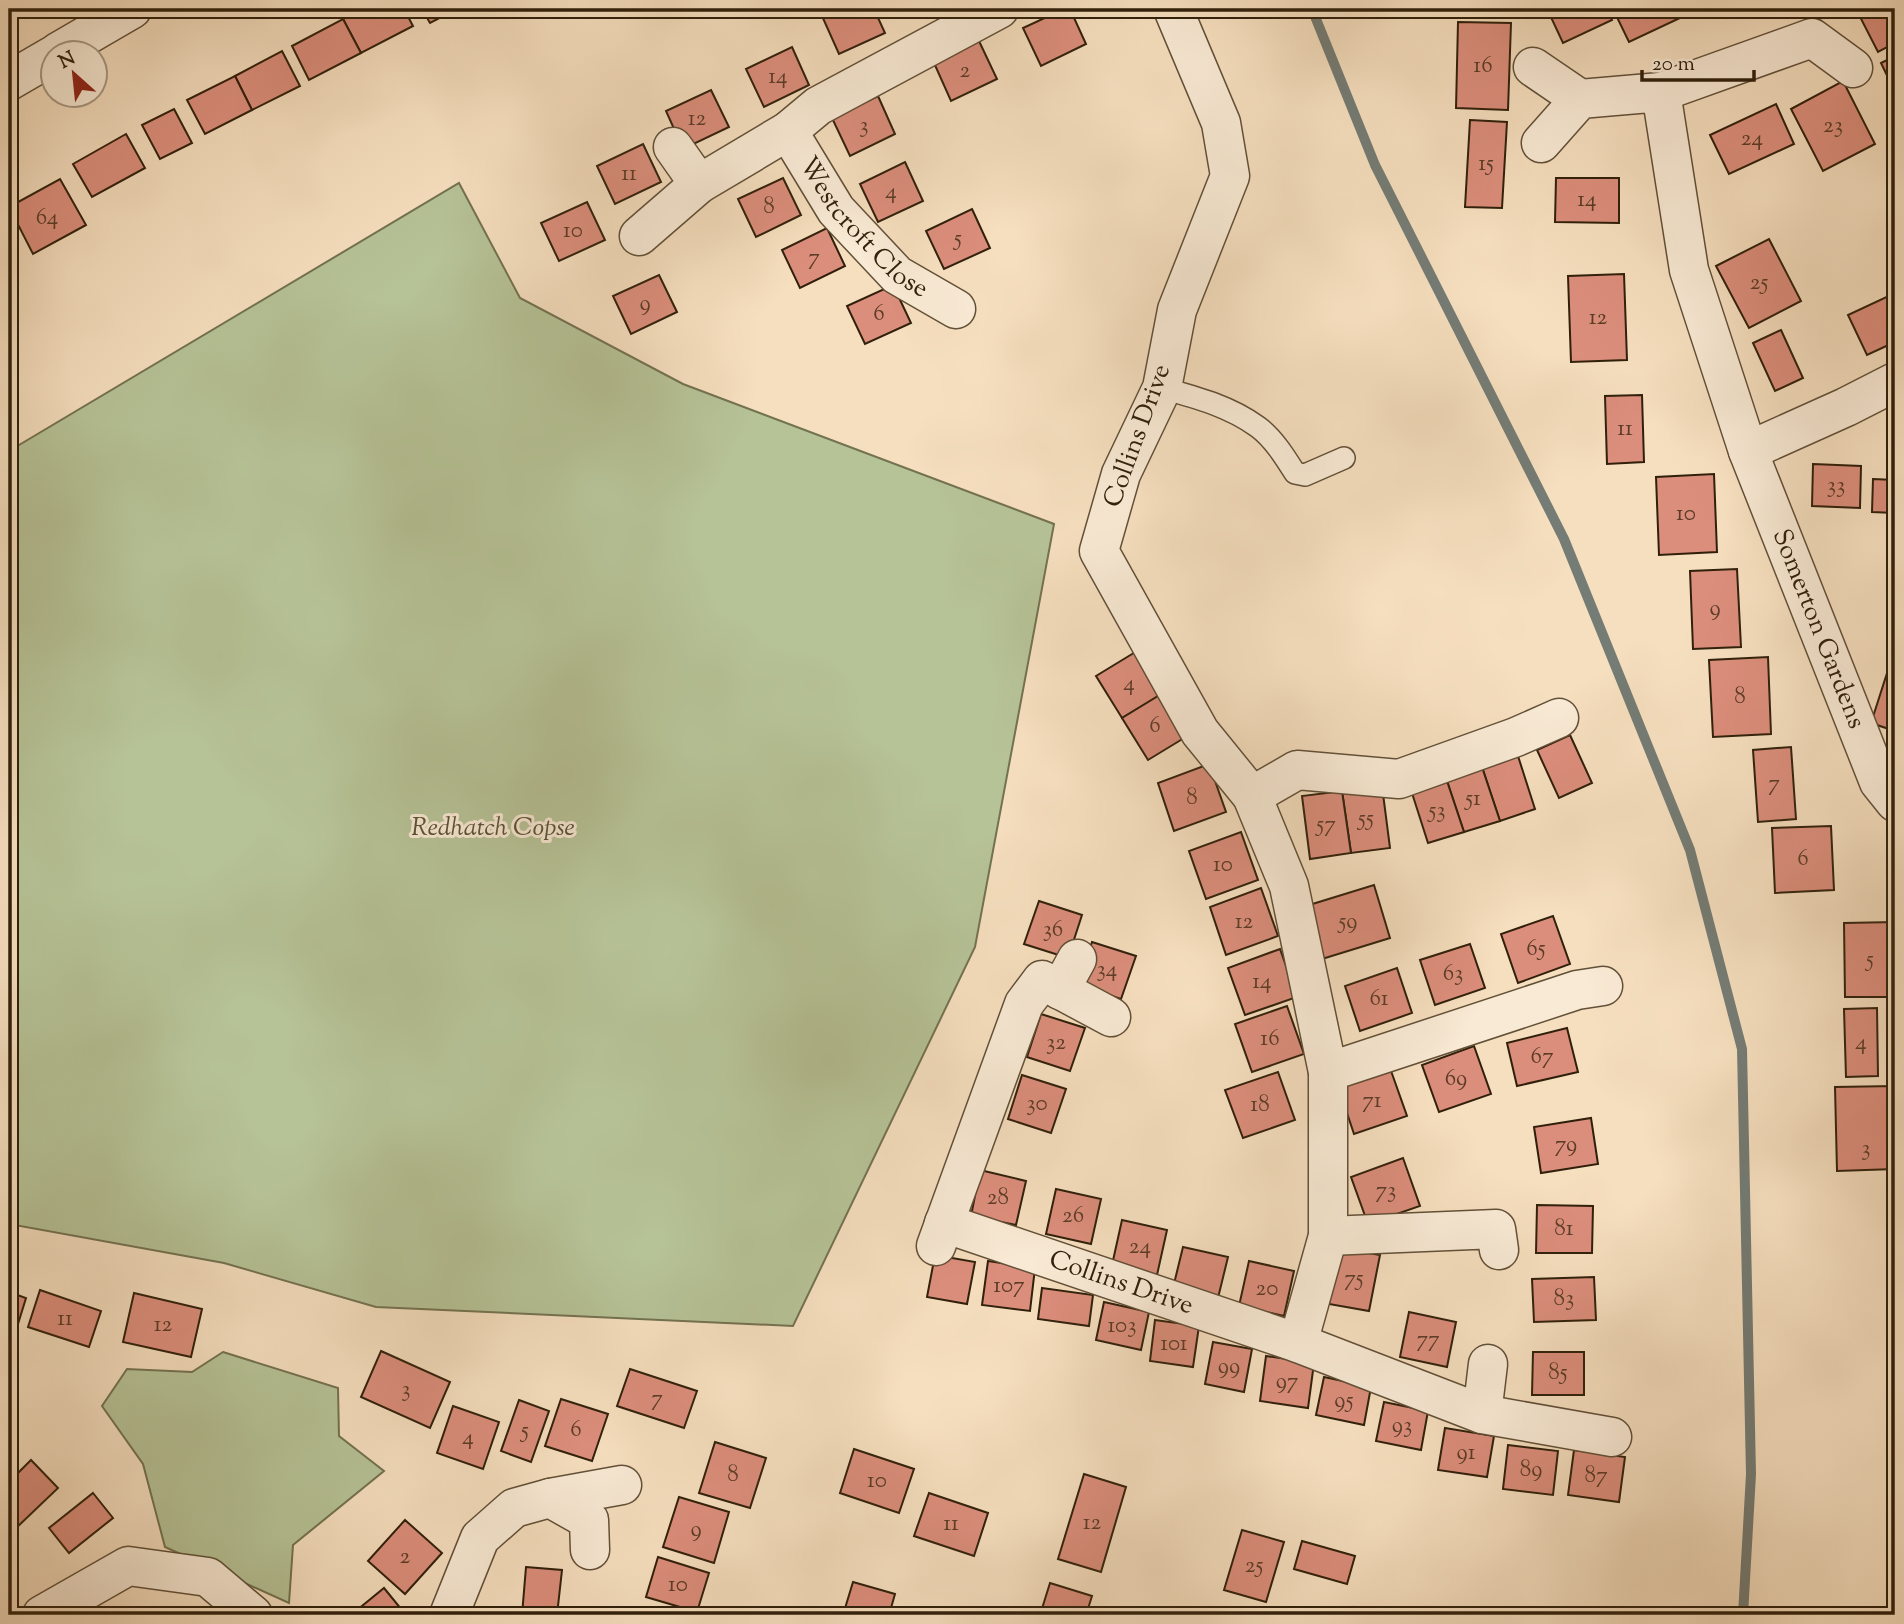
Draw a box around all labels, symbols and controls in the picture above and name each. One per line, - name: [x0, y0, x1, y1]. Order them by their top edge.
- north arrow: [38, 38, 108, 108]
- scale bar: [1642, 38, 1754, 82]
- text: N: [55, 46, 80, 77]
- house number: 16: [1473, 50, 1493, 83]
- text: 20 m: [1652, 50, 1695, 80]
- house number: 2: [960, 55, 971, 88]
- house number: 14: [768, 61, 788, 94]
- house number: 12: [688, 103, 707, 136]
- house number: 3: [859, 110, 869, 143]
- house number: 23: [1823, 110, 1843, 143]
- house number: 24: [1741, 123, 1763, 156]
- house number: 15: [1478, 148, 1494, 181]
- street label: Westcroft Close: [789, 150, 935, 308]
- house number: 11: [621, 158, 637, 191]
- house number: 4: [885, 176, 897, 209]
- house number: 14: [1577, 184, 1597, 217]
- house number: 8: [763, 191, 775, 224]
- house number: 64: [36, 202, 58, 235]
- house number: 10: [563, 215, 583, 248]
- house number: 5: [952, 223, 962, 256]
- house number: 7: [808, 242, 820, 275]
- house number: 25: [1750, 267, 1768, 300]
- house number: 9: [639, 288, 651, 321]
- house number: 6: [873, 298, 885, 331]
- house number: 12: [1589, 302, 1608, 335]
- street label: Collins Drive: [1095, 359, 1181, 513]
- house number: 11: [1617, 413, 1633, 446]
- house number: 33: [1827, 470, 1845, 503]
- house number: 10: [1676, 498, 1696, 531]
- street label: Somerton Gardens: [1762, 524, 1875, 734]
- house number: 9: [1709, 593, 1721, 626]
- house number: 4: [1123, 668, 1135, 701]
- house number: 8: [1734, 681, 1746, 714]
- house number: 6: [1149, 710, 1161, 743]
- house number: 7: [1768, 768, 1780, 801]
- house number: 8: [1186, 782, 1198, 815]
- house number: 51: [1463, 783, 1481, 816]
- house number: 53: [1426, 795, 1446, 828]
- house number: 55: [1356, 803, 1374, 836]
- house number: 57: [1314, 809, 1336, 842]
- park label: Redhatch Copse: [411, 810, 575, 847]
- house number: 6: [1797, 843, 1809, 876]
- house number: 10: [1213, 849, 1233, 882]
- house number: 12: [1235, 906, 1254, 939]
- house number: 59: [1336, 906, 1358, 939]
- house number: 36: [1043, 914, 1063, 947]
- house number: 65: [1526, 933, 1546, 966]
- house number: 5: [1864, 944, 1874, 977]
- house number: 34: [1097, 954, 1117, 987]
- house number: 63: [1443, 958, 1463, 991]
- house number: 14: [1252, 966, 1272, 999]
- house number: 61: [1369, 983, 1389, 1016]
- house number: 16: [1260, 1023, 1280, 1056]
- house number: 32: [1046, 1027, 1066, 1060]
- house number: 4: [1855, 1027, 1867, 1060]
- house number: 67: [1531, 1041, 1554, 1074]
- house number: 69: [1445, 1063, 1467, 1096]
- house number: 71: [1362, 1085, 1382, 1118]
- house number: 30: [1026, 1088, 1048, 1121]
- house number: 18: [1250, 1089, 1270, 1122]
- house number: 79: [1555, 1129, 1577, 1162]
- house number: 3: [1861, 1133, 1871, 1166]
- house number: 73: [1376, 1175, 1396, 1208]
- house number: 28: [987, 1182, 1009, 1215]
- house number: 26: [1062, 1200, 1084, 1233]
- house number: 81: [1554, 1213, 1574, 1246]
- house number: 24: [1129, 1231, 1151, 1264]
- street label: Collins Drive: [1044, 1241, 1198, 1325]
- house number: 75: [1344, 1263, 1364, 1296]
- house number: 107: [993, 1270, 1025, 1303]
- house number: 20: [1256, 1273, 1278, 1306]
- house number: 83: [1554, 1283, 1574, 1316]
- house number: 11: [57, 1303, 73, 1336]
- house number: 12: [154, 1309, 173, 1342]
- house number: 103: [1107, 1310, 1137, 1343]
- house number: 77: [1416, 1324, 1440, 1357]
- house number: 101: [1160, 1328, 1188, 1361]
- house number: 99: [1218, 1351, 1240, 1384]
- house number: 85: [1548, 1357, 1568, 1390]
- house number: 97: [1276, 1366, 1299, 1399]
- house number: 3: [401, 1374, 411, 1407]
- house number: 7: [651, 1383, 663, 1416]
- house number: 95: [1334, 1385, 1354, 1418]
- house number: 93: [1392, 1410, 1412, 1443]
- house number: 6: [570, 1414, 582, 1447]
- house number: 5: [519, 1415, 529, 1448]
- house number: 4: [462, 1422, 474, 1455]
- house number: 91: [1457, 1437, 1476, 1470]
- house number: 89: [1520, 1454, 1542, 1487]
- house number: 8: [727, 1459, 739, 1492]
- house number: 87: [1584, 1460, 1608, 1493]
- house number: 10: [867, 1465, 887, 1498]
- house number: 12: [1083, 1507, 1102, 1540]
- house number: 11: [943, 1508, 959, 1541]
- house number: 9: [690, 1514, 702, 1547]
- house number: 2: [400, 1541, 411, 1574]
- house number: 25: [1245, 1550, 1263, 1583]
- house number: 10: [668, 1569, 688, 1602]

